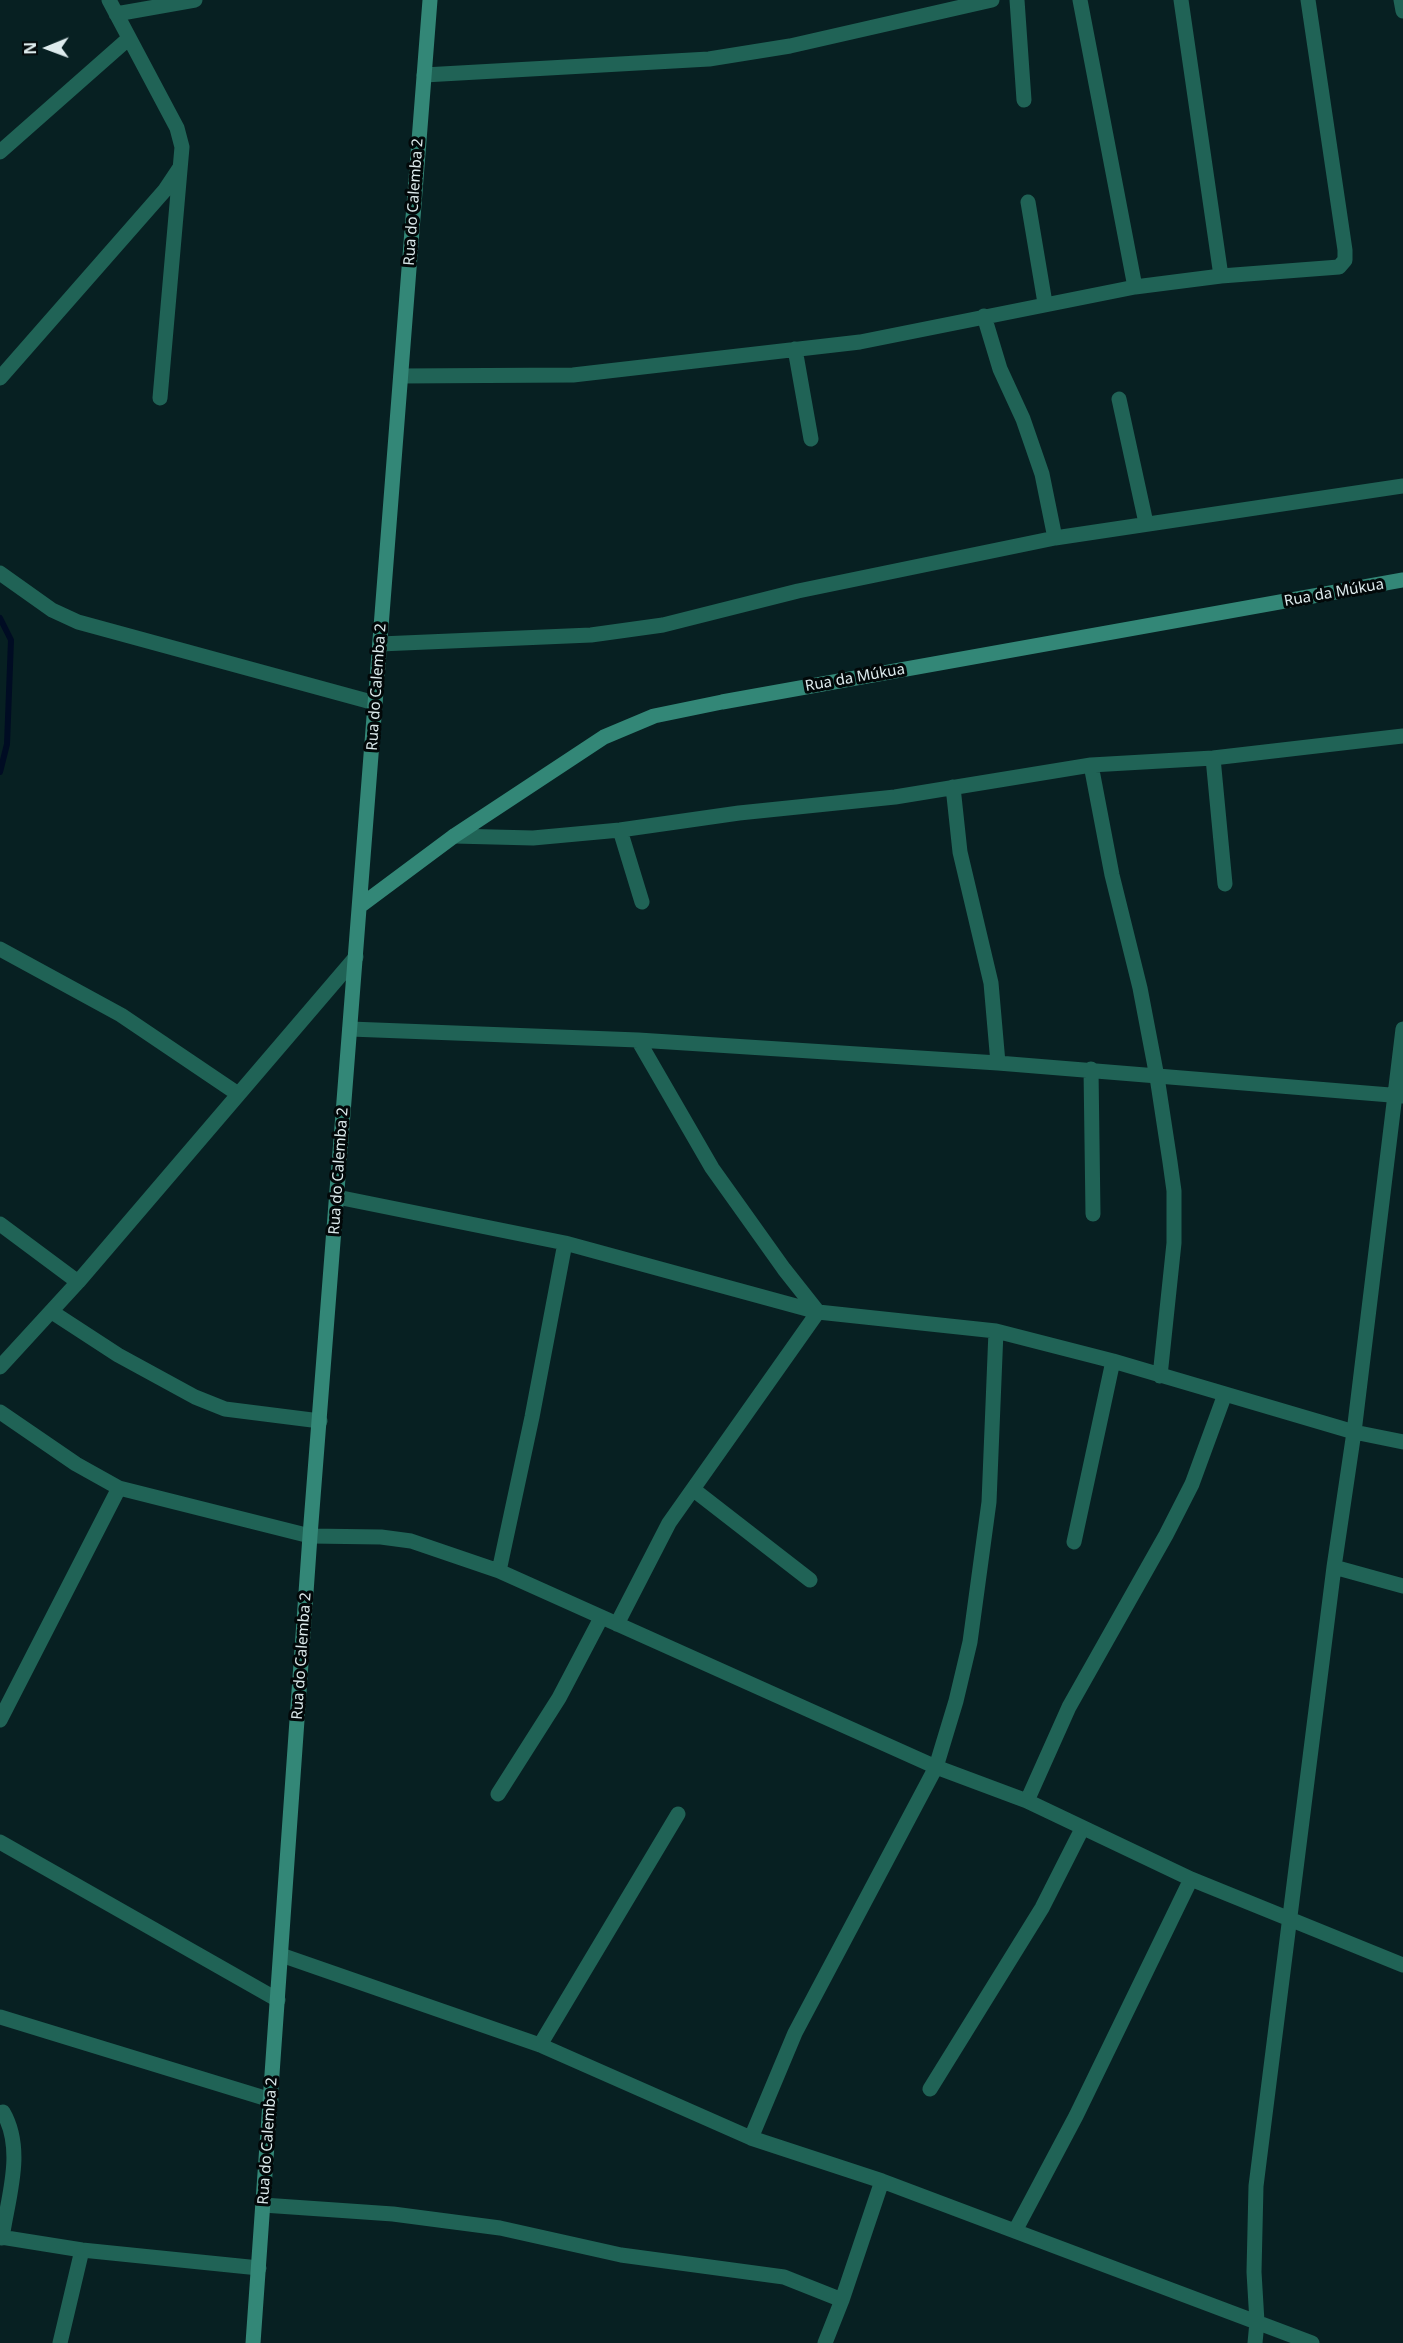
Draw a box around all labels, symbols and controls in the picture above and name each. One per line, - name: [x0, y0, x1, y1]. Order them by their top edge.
- north arrow: [18, 18, 78, 78]
- text: N: [19, 42, 41, 55]
- street label: Rua do Calemba 2: [401, 138, 427, 266]
- street label: Rua da Múkua: [1283, 575, 1385, 611]
- street label: Rua do Calemba 2: [364, 623, 390, 751]
- street label: Rua da Múkua: [804, 660, 906, 696]
- street label: Rua do Calemba 2: [326, 1107, 352, 1235]
- street label: Rua do Calemba 2: [289, 1592, 315, 1720]
- street label: Rua do Calemba 2: [255, 2077, 281, 2205]

